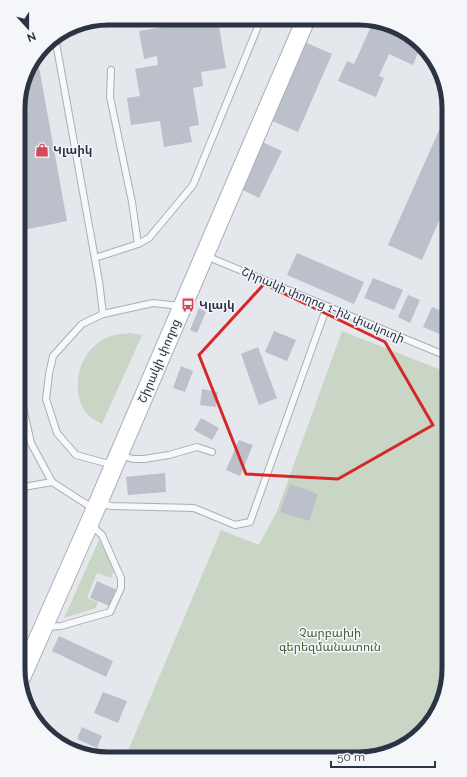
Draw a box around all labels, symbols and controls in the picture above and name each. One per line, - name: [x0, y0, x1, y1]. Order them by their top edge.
- north arrow: [8, 8, 48, 48]
- text: N: [25, 29, 38, 44]
- shop icon: Կլաիկ: [34, 142, 50, 158]
- place label: Կլաիկ: [53, 143, 93, 157]
- street label: Շիրակի փողոց 1-ին փակուղի: [239, 264, 407, 346]
- bus stop icon: Կլայկ: [180, 297, 196, 313]
- place label: Կլայկ: [199, 298, 235, 312]
- street label: Շիրակի փողոց: [135, 317, 183, 405]
- park label: Չարբախի գերեզմանատուն: [279, 626, 381, 654]
- scale bar: [331, 743, 435, 769]
- text: 50 m: [337, 750, 365, 764]

